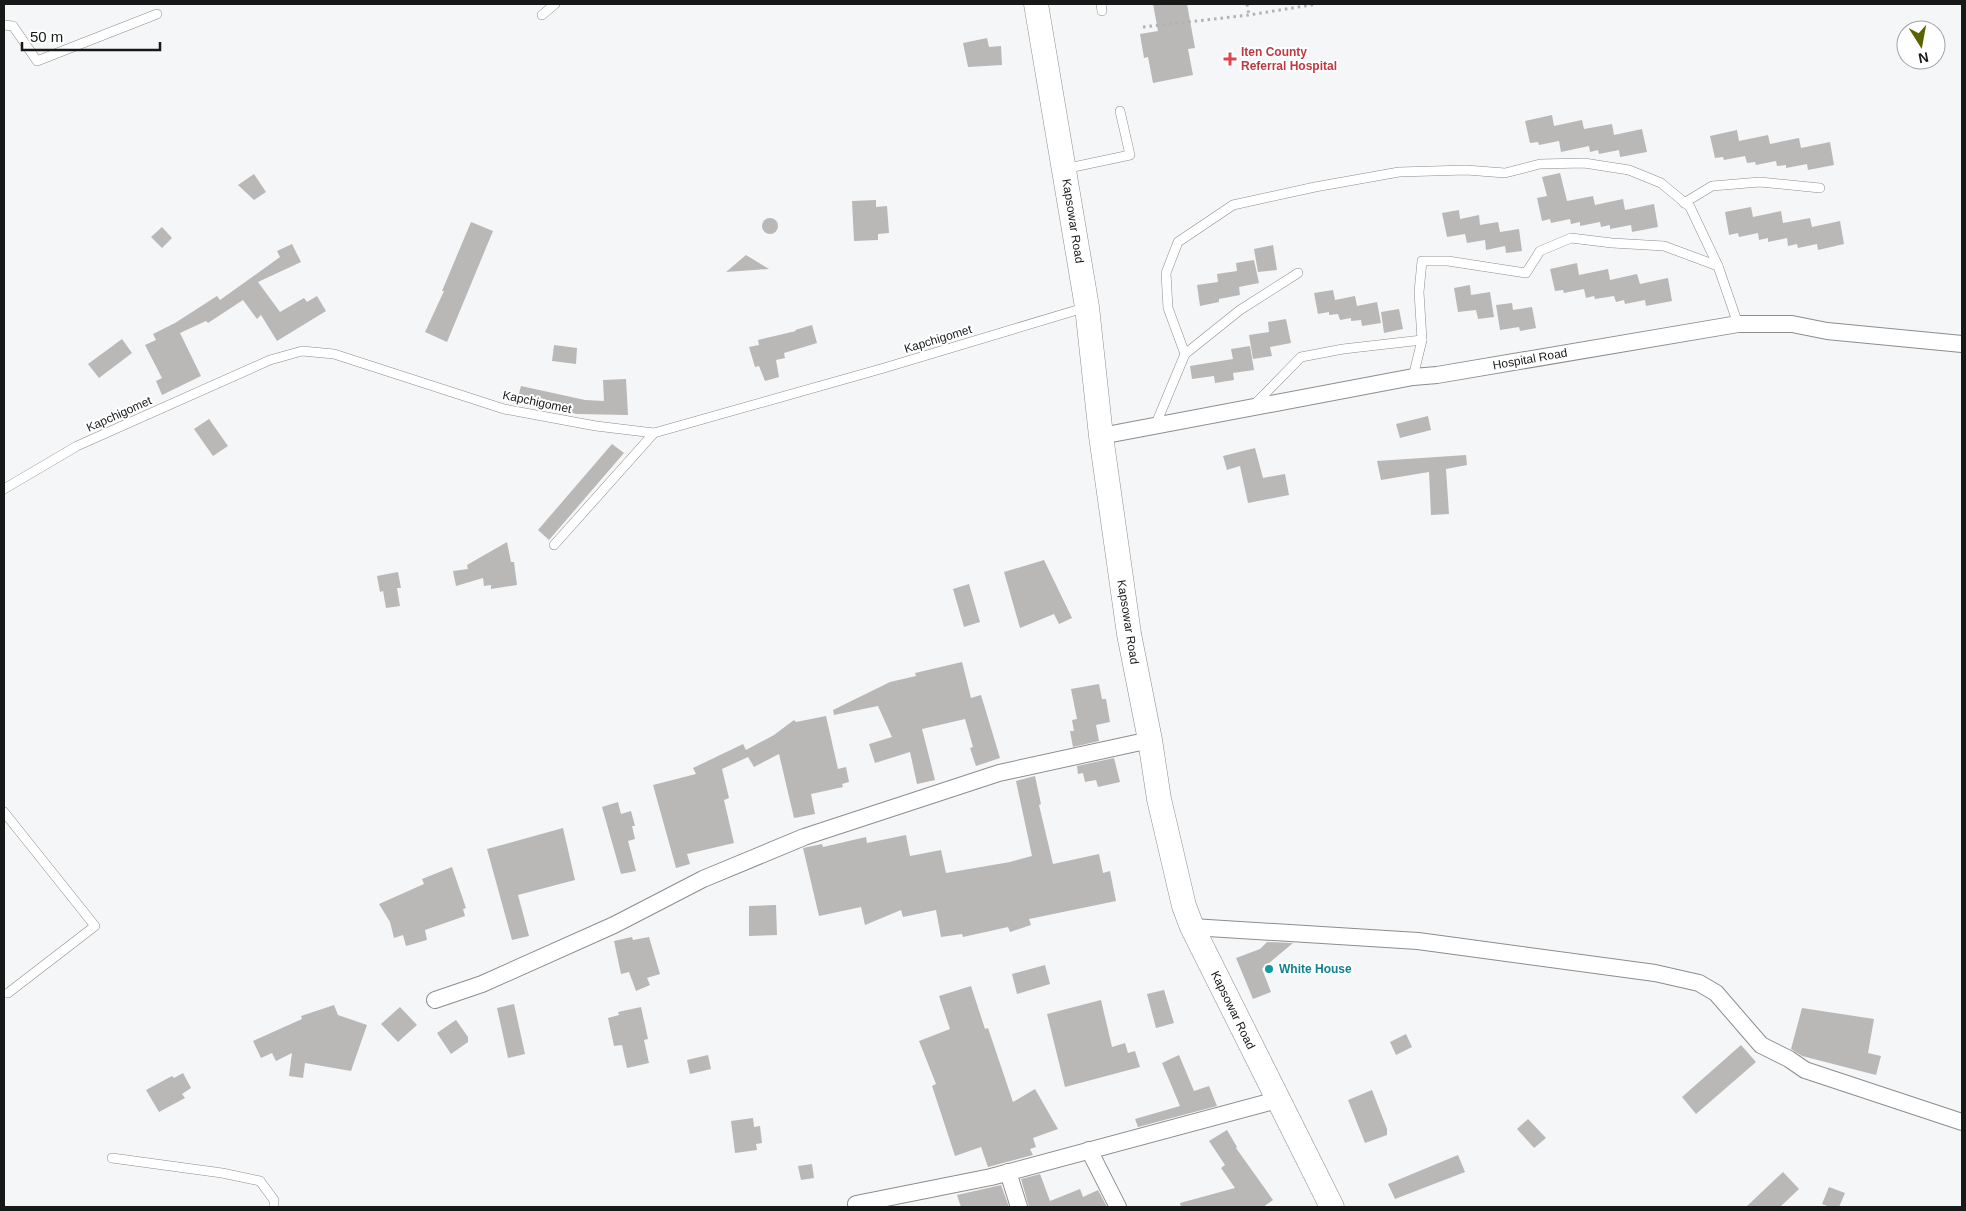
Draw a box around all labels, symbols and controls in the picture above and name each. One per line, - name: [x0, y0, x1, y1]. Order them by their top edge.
- scale bar: [22, 20, 160, 52]
- north arrow: [1896, 20, 1946, 70]
- text: 50 m: [30, 28, 63, 45]
- place label: Iten County Referral Hospital: [1241, 45, 1337, 73]
- text: N: [1917, 49, 1930, 67]
- marker: Iten County Referral Hospital: [1223, 52, 1237, 66]
- street label: Kapsowar Road: [1059, 178, 1087, 264]
- street label: Kapchigomet: [902, 322, 974, 356]
- street label: Hospital Road: [1492, 346, 1568, 372]
- street label: Kapchigomet: [501, 388, 573, 416]
- street label: Kapchigomet: [84, 393, 154, 435]
- street label: Kapsowar Road: [1114, 579, 1142, 665]
- place label: White House: [1279, 962, 1352, 976]
- marker: White House: [1263, 963, 1275, 975]
- street label: Kapsowar Road: [1208, 969, 1258, 1051]

